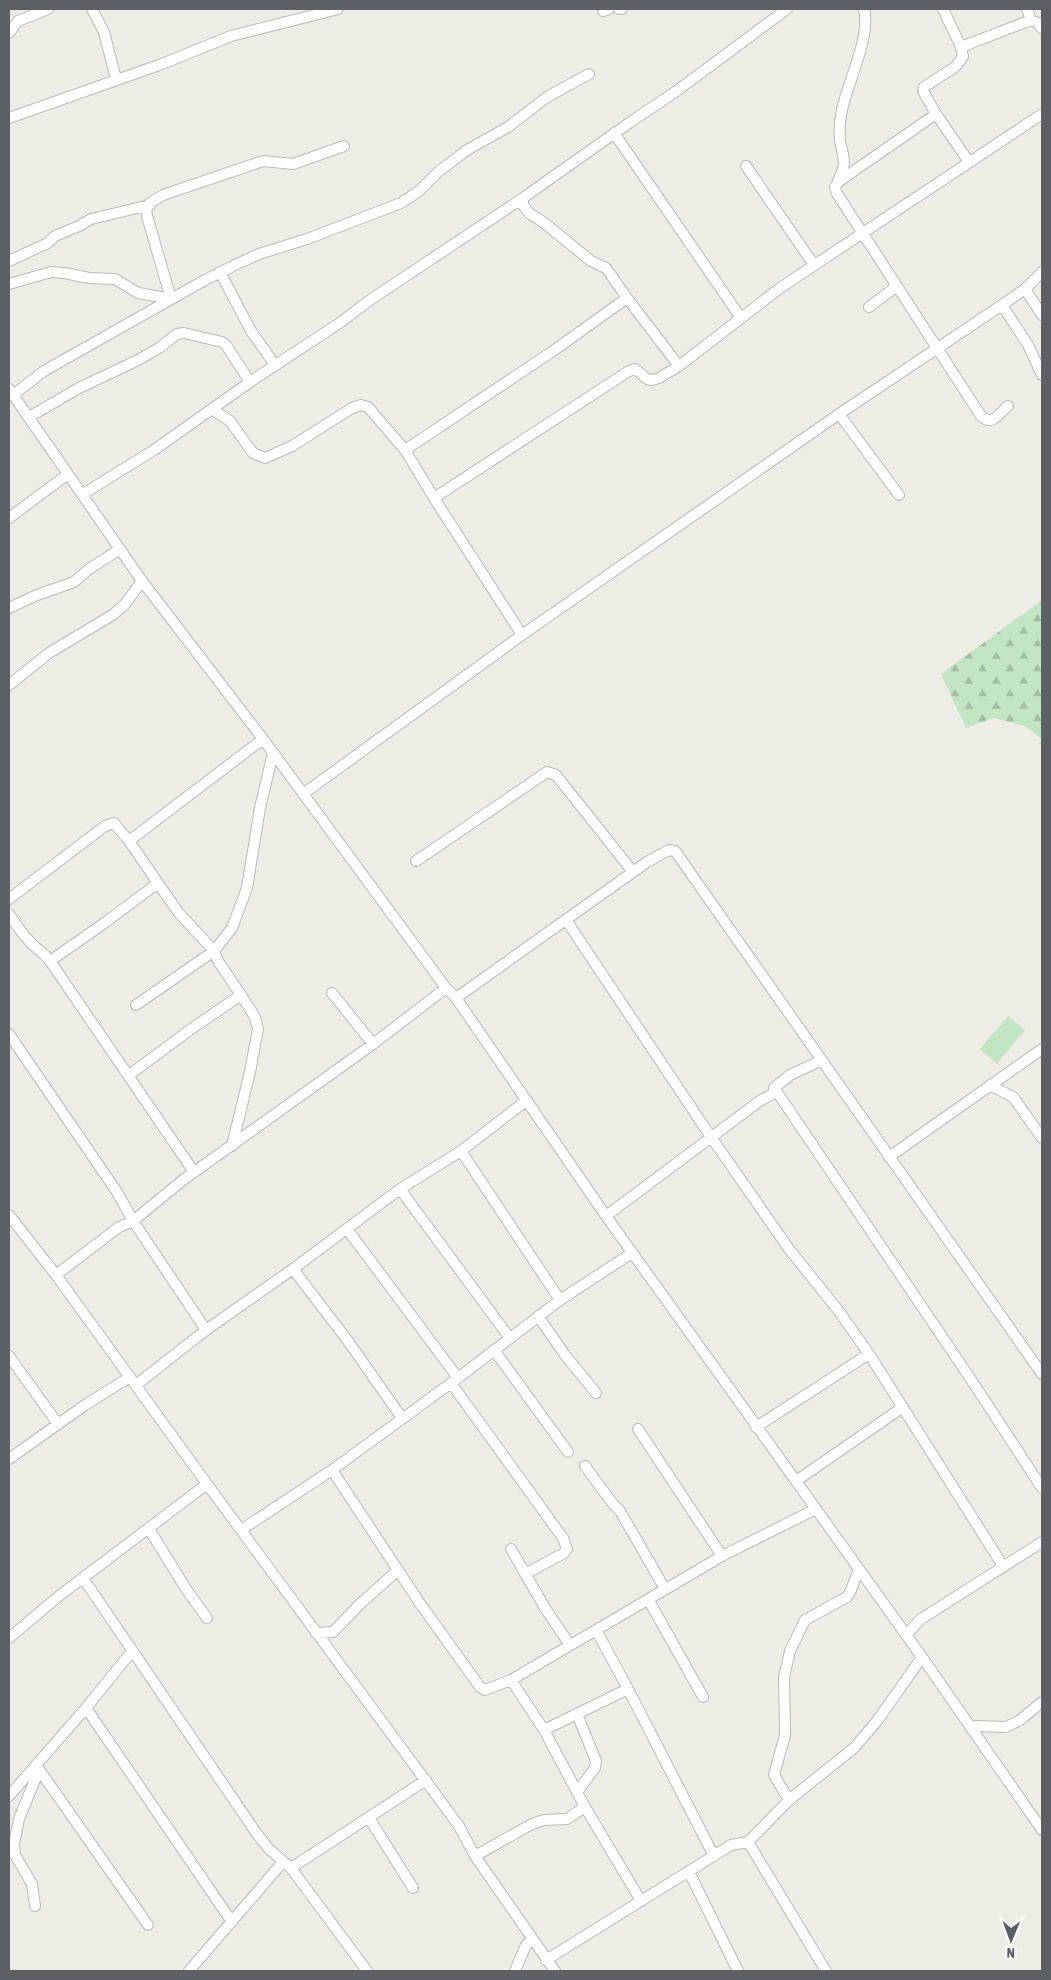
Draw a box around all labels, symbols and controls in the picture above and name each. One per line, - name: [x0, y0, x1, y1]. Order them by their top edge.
- north arrow: [986, 1915, 1036, 1965]
- text: N: [1007, 1945, 1015, 1961]

